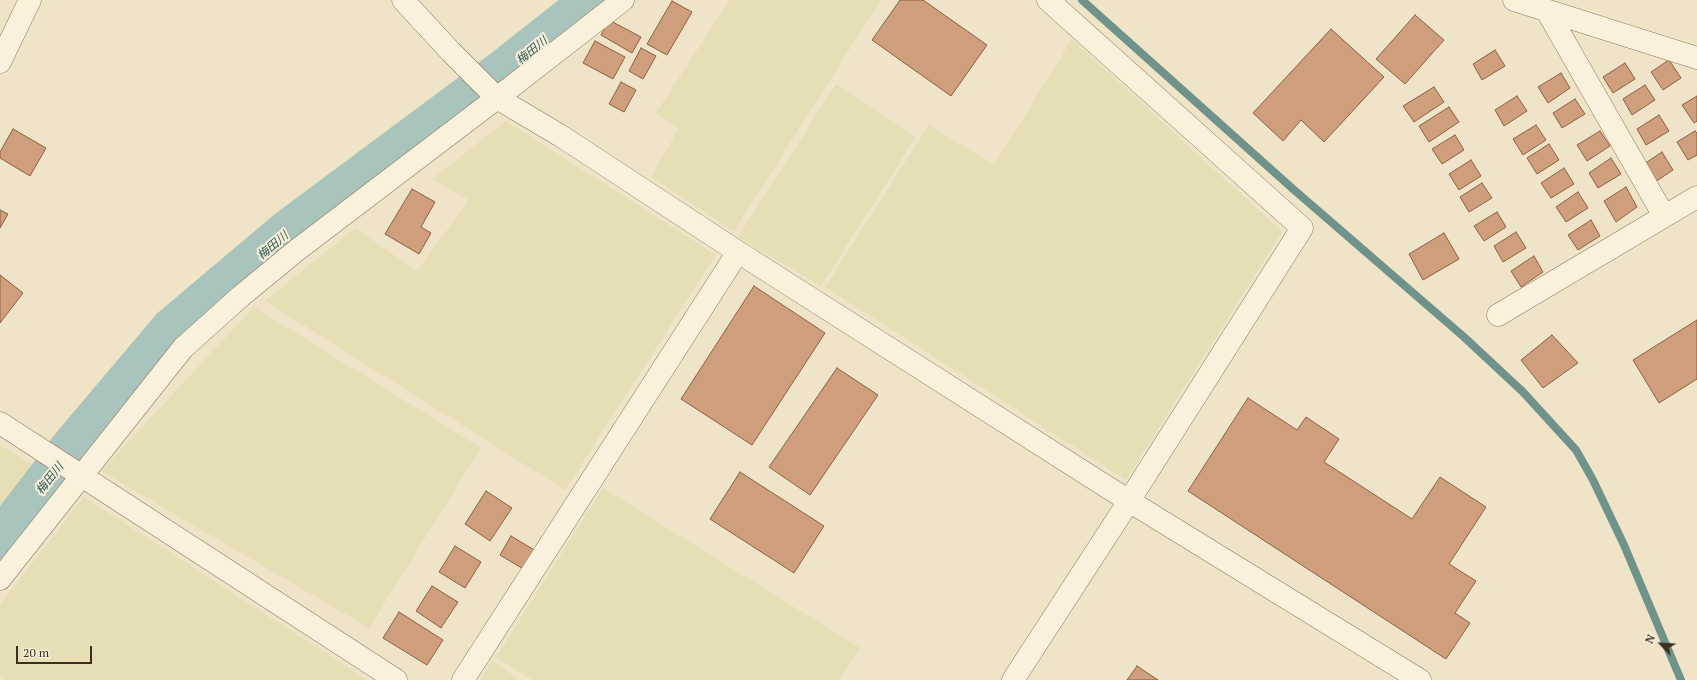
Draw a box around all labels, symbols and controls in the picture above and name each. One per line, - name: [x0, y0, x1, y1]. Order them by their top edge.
- water label: 梅田川: [513, 34, 551, 68]
- water label: 梅田川: [255, 229, 291, 263]
- water label: 梅田川: [33, 460, 67, 498]
- north arrow: [1641, 624, 1681, 664]
- text: N: [1642, 632, 1658, 646]
- scale bar: [18, 638, 94, 664]
- text: 20 m: [23, 645, 49, 660]

